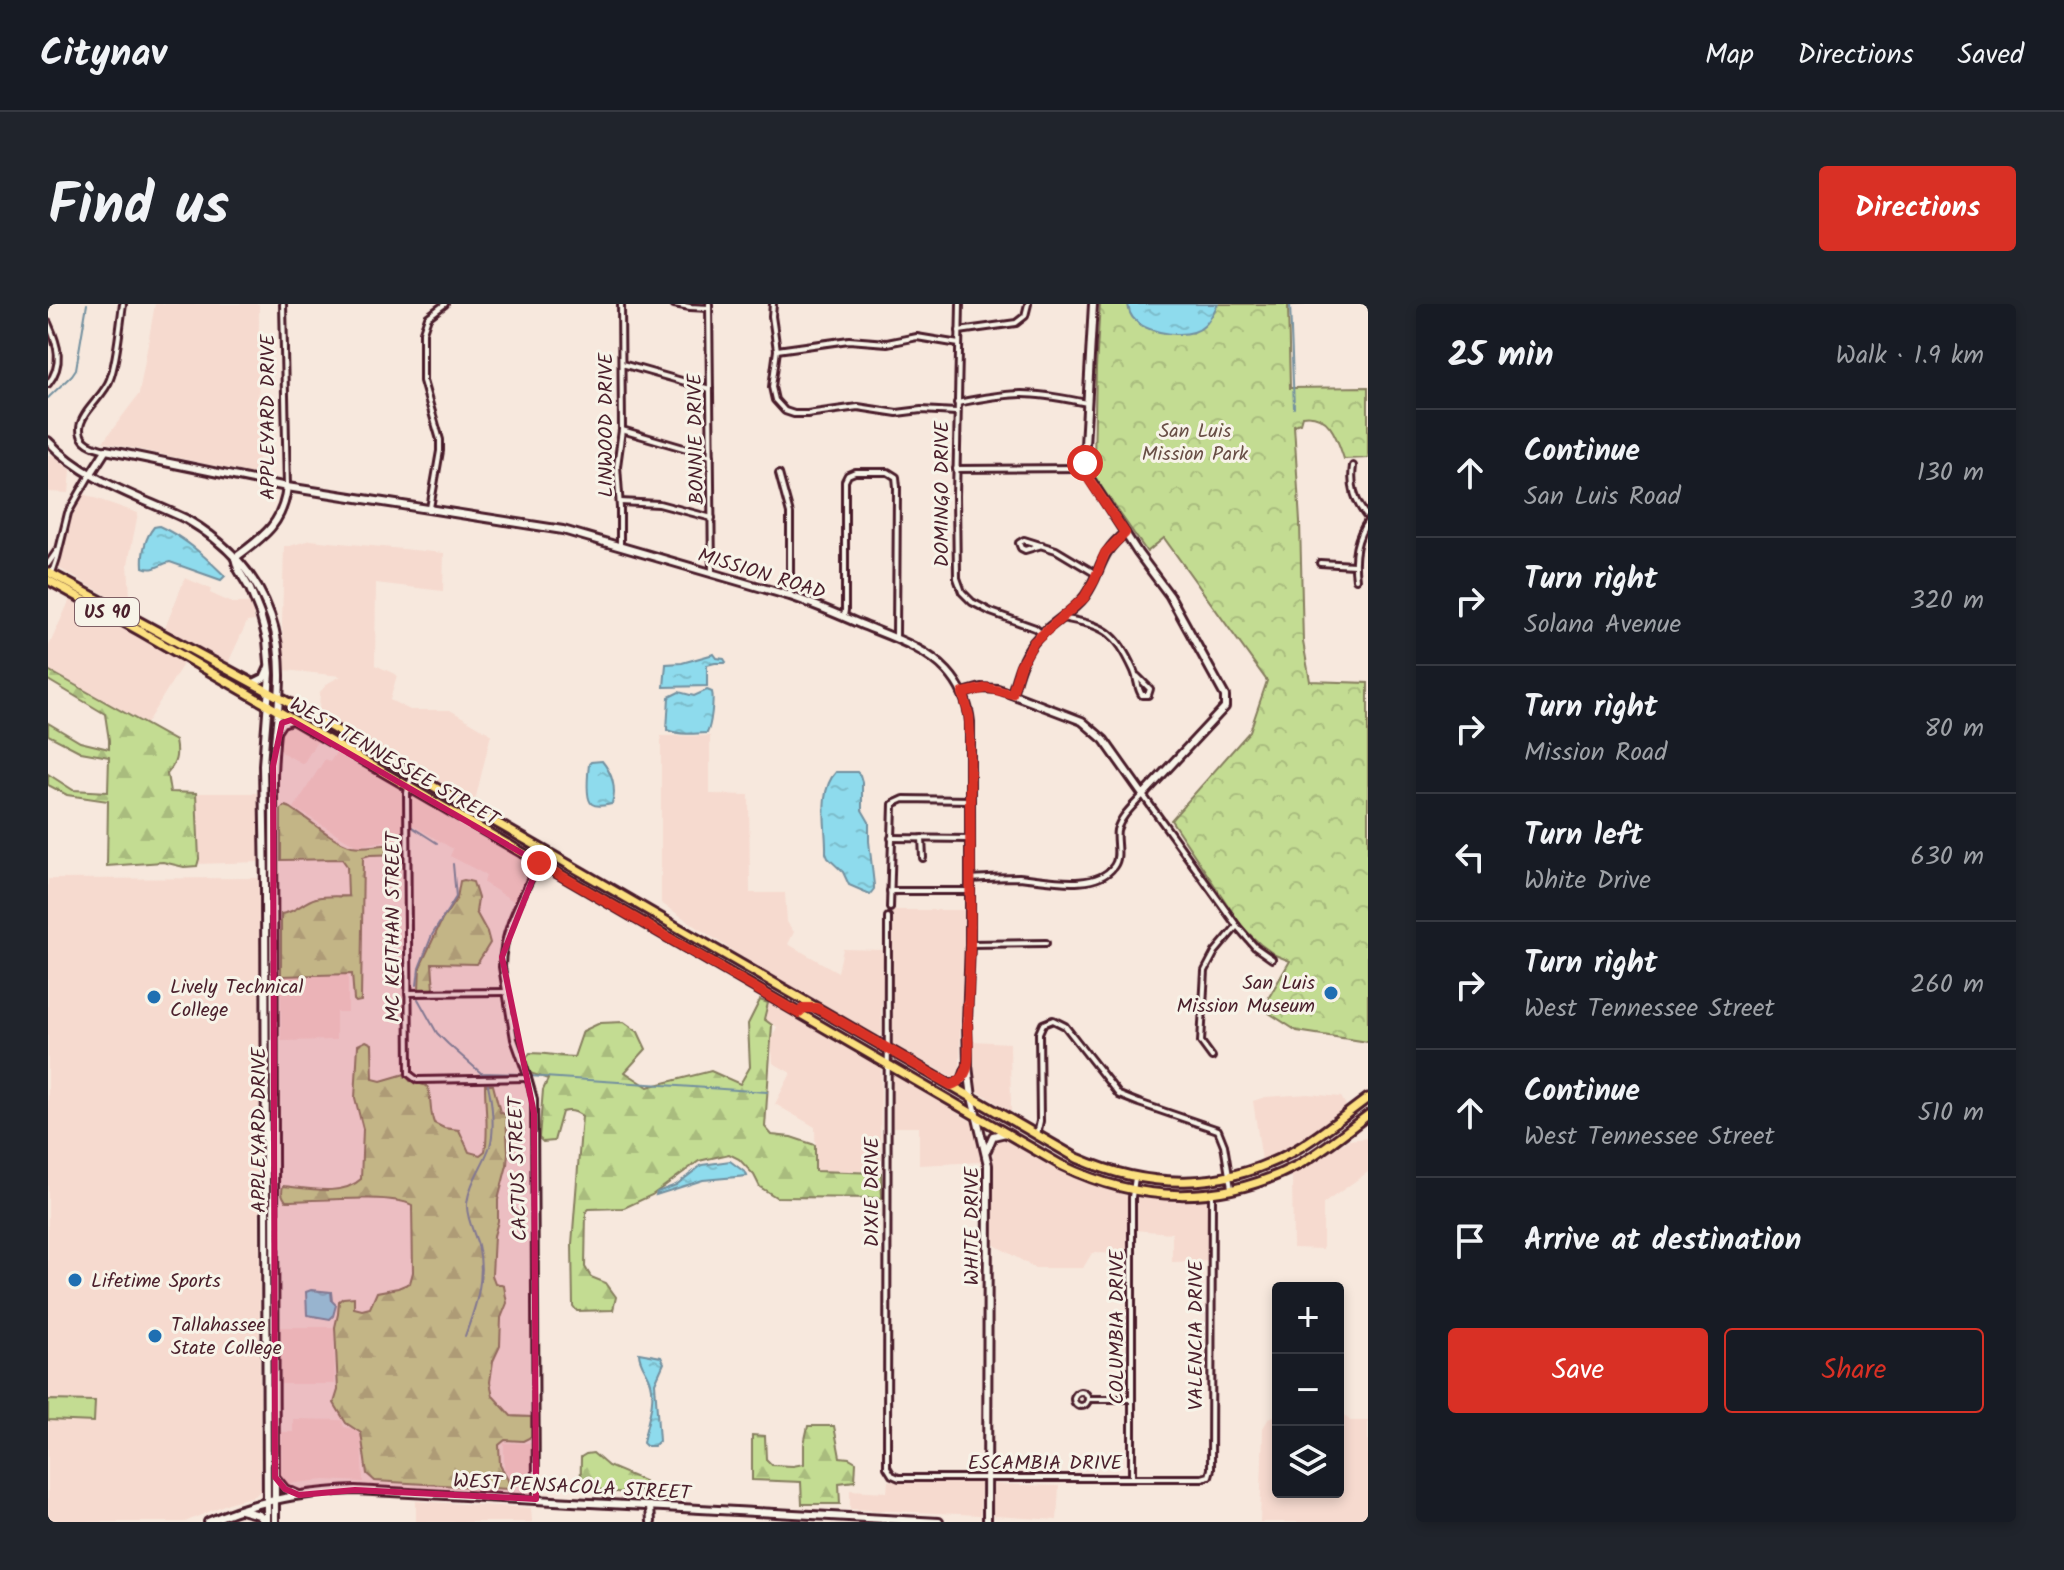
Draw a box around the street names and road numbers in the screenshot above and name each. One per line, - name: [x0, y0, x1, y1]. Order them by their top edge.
- street label: APPLEYARD DRIVE: [253, 333, 285, 500]
- street label: LINWOOD DRIVE: [591, 351, 623, 497]
- street label: BONNIE DRIVE: [680, 372, 714, 505]
- street label: DOMINGO DRIVE: [927, 420, 959, 567]
- street label: MISSION ROAD: [694, 540, 829, 610]
- road number: US 90: [75, 598, 139, 626]
- street label: WEST TENNESSEE STREET: [283, 689, 507, 837]
- street label: MC KEITHAN STREET: [378, 829, 410, 1022]
- street label: APPLEYARD DRIVE: [244, 1046, 276, 1213]
- street label: CACTUS STREET: [500, 1094, 538, 1242]
- street label: DIXIE DRIVE: [857, 1135, 889, 1247]
- street label: WHITE DRIVE: [957, 1165, 989, 1285]
- street label: COLUMBIA DRIVE: [1102, 1248, 1134, 1405]
- street label: VALENCIA DRIVE: [1181, 1258, 1213, 1410]
- street label: ESCAMBIA DRIVE: [968, 1448, 1124, 1480]
- street label: WEST PENSACOLA STREET: [452, 1466, 694, 1510]

